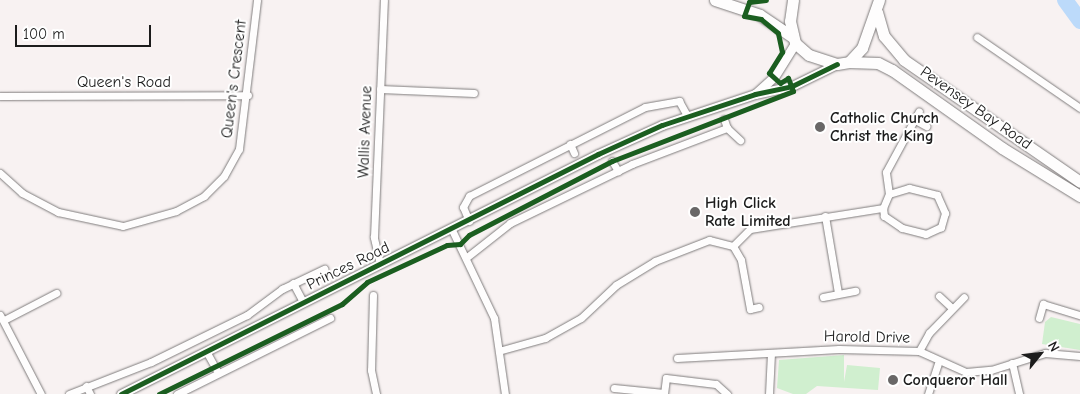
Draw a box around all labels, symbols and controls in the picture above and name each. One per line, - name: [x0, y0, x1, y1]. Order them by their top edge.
- scale bar: [18, 15, 154, 47]
- street label: Queen's Crescent: [217, 19, 251, 139]
- text: 100 m: [23, 25, 65, 43]
- street label: Pevensey Bay Road: [916, 62, 1036, 154]
- street label: Queen's Road: [77, 72, 171, 92]
- street label: Wallis Avenue: [354, 85, 376, 179]
- place label: Catholic Church Christ the King: [830, 108, 939, 146]
- marker: Catholic Church Christ the King: [814, 121, 826, 133]
- place label: High Click Rate Limited: [705, 193, 791, 231]
- marker: High Click Rate Limited: [689, 206, 701, 218]
- street label: Princes Road: [303, 238, 393, 294]
- street label: Harold Drive: [824, 327, 910, 347]
- north arrow: [1015, 329, 1065, 379]
- text: N: [1044, 338, 1063, 355]
- place label: Conqueror Hall: [903, 370, 1008, 390]
- marker: Conqueror Hall: [887, 374, 899, 386]

